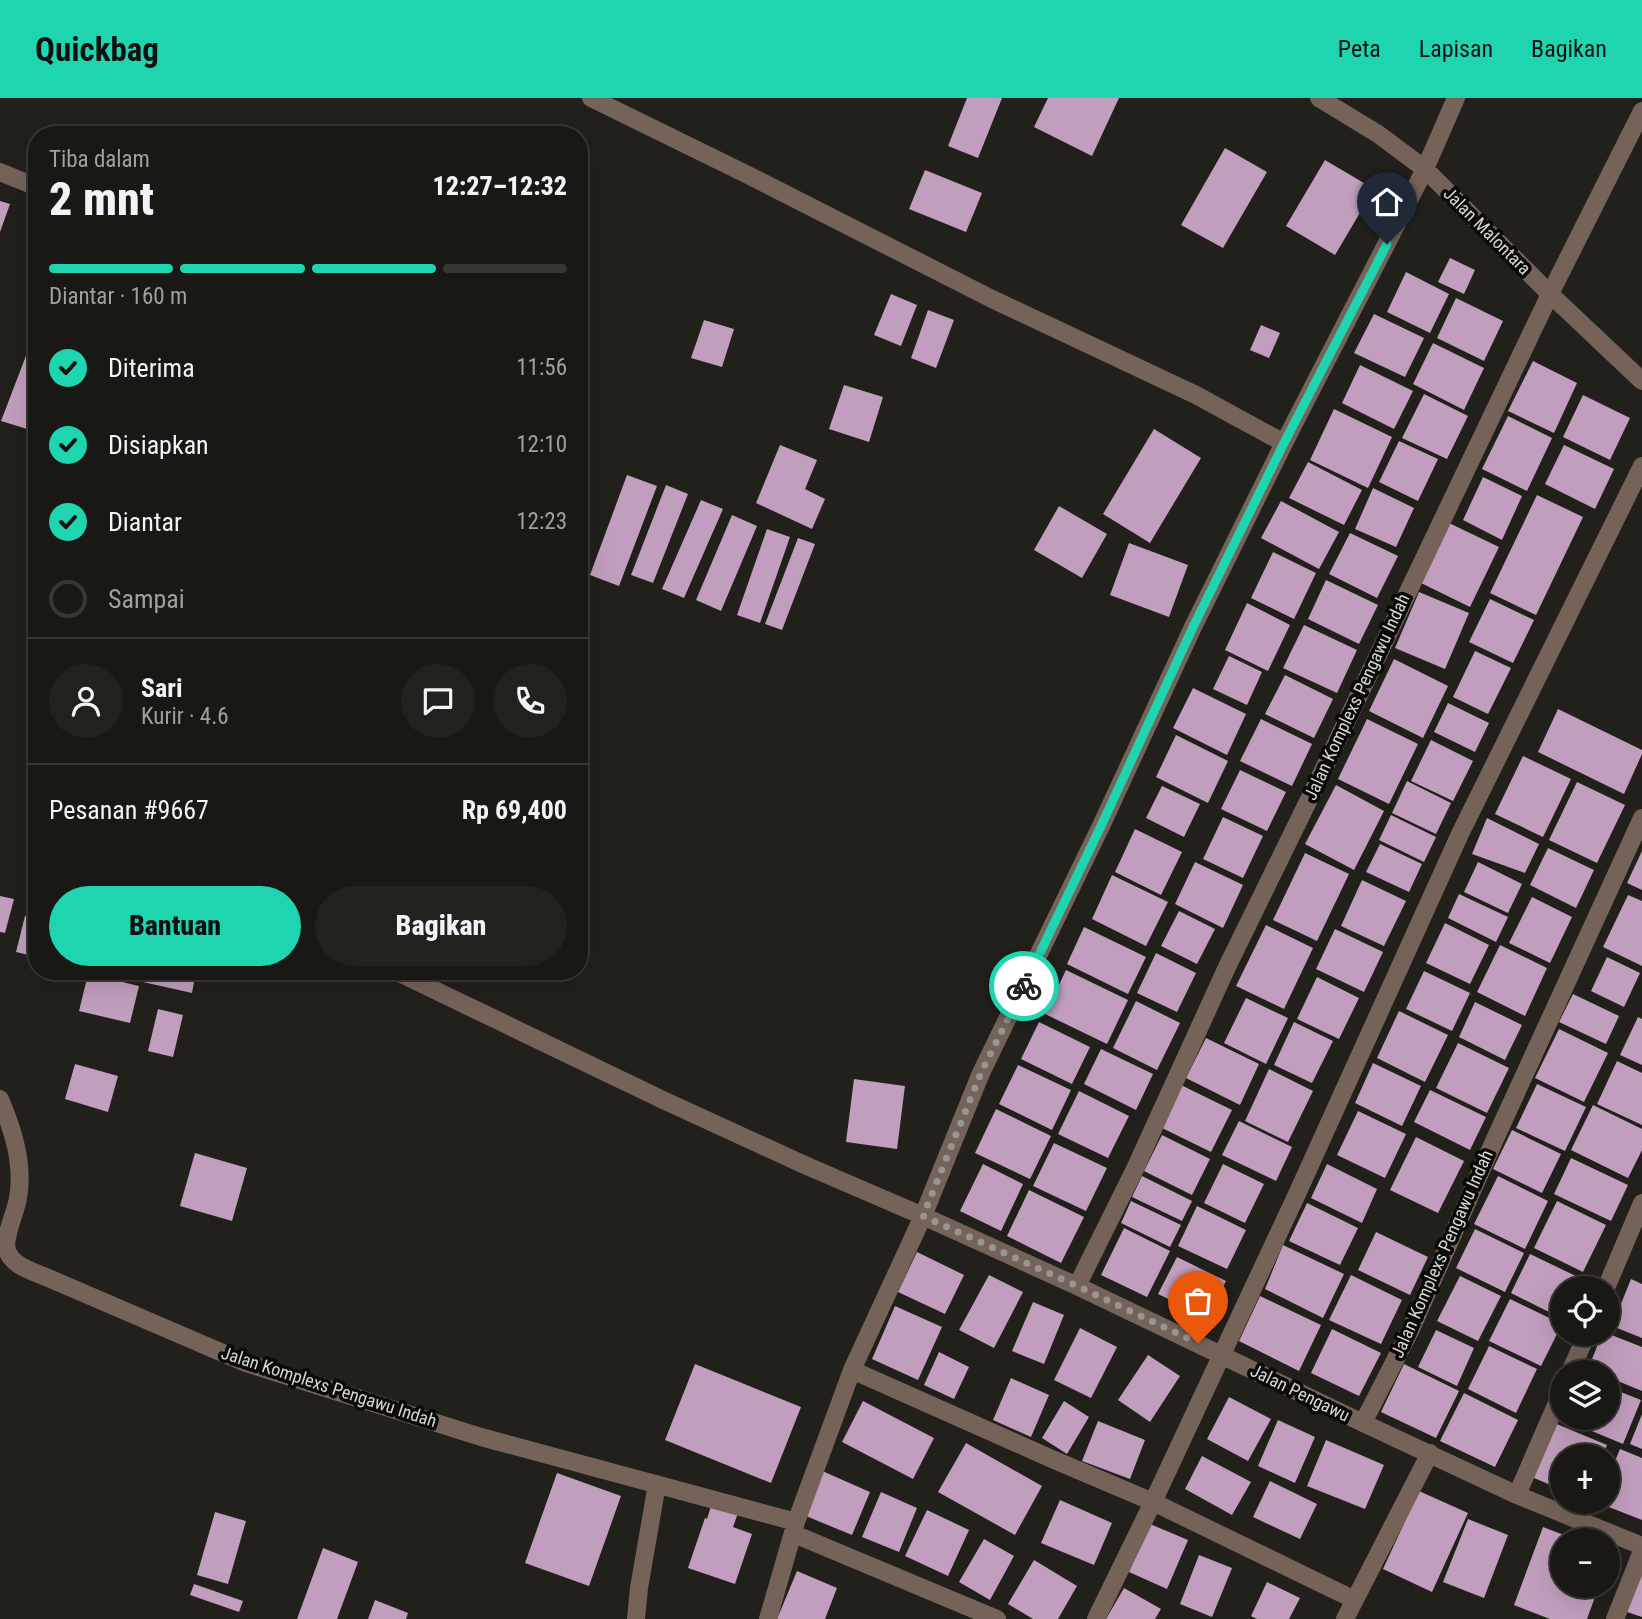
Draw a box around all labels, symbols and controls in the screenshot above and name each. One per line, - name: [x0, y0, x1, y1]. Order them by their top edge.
- text: Quickbag: [35, 30, 159, 69]
- text: Peta: [1338, 35, 1381, 63]
- text: Lapisan: [1419, 35, 1493, 63]
- text: Bagikan: [1531, 35, 1607, 63]
- text: Tiba dalam: [49, 146, 150, 173]
- text: 12:27–12:32: [433, 171, 567, 201]
- text: 2 mnt: [49, 172, 154, 226]
- pin: [1357, 172, 1417, 244]
- icon: home: [1368, 183, 1406, 221]
- street label: Jalan Malontara: [1439, 183, 1535, 279]
- text: Diantar · 160 m: [49, 283, 187, 310]
- icon: check: [49, 349, 87, 387]
- text: Diterima: [108, 353, 195, 383]
- text: 11:56: [516, 354, 567, 381]
- icon: check: [49, 426, 87, 464]
- text: Disiapkan: [108, 430, 209, 460]
- text: 12:10: [516, 431, 567, 458]
- icon: check: [49, 503, 87, 541]
- text: Diantar: [108, 507, 182, 537]
- text: 12:23: [516, 508, 567, 535]
- text: Sampai: [108, 584, 185, 614]
- street label: Jalan Komplexs Pengawu Indah: [1299, 590, 1414, 803]
- button: person: [49, 664, 123, 738]
- button: chat: [401, 664, 475, 738]
- button: phone: [493, 664, 567, 738]
- text: Sari: [141, 673, 182, 703]
- text: Kurir · 4.6: [141, 703, 229, 730]
- text: Pesanan #9667: [49, 795, 209, 825]
- text: Rp 69,400: [462, 795, 567, 825]
- button: Bantuan: [49, 886, 301, 966]
- button: Bagikan: [315, 886, 567, 966]
- courier: [989, 951, 1059, 1021]
- icon: bike: [1005, 967, 1043, 1005]
- street label: Jalan Komplexs Pengawu Indah: [1386, 1147, 1497, 1361]
- pin: [1168, 1271, 1228, 1343]
- map controls: [1550, 1276, 1620, 1598]
- button: locate: [1550, 1276, 1620, 1346]
- icon: bag: [1179, 1282, 1217, 1320]
- street label: Jalan Komplexs Pengawu Indah: [219, 1342, 440, 1431]
- street label: Jalan Pengawu: [1247, 1359, 1353, 1426]
- button: layers: [1550, 1360, 1620, 1430]
- button: +: [1550, 1444, 1620, 1514]
- button: −: [1550, 1528, 1620, 1598]

